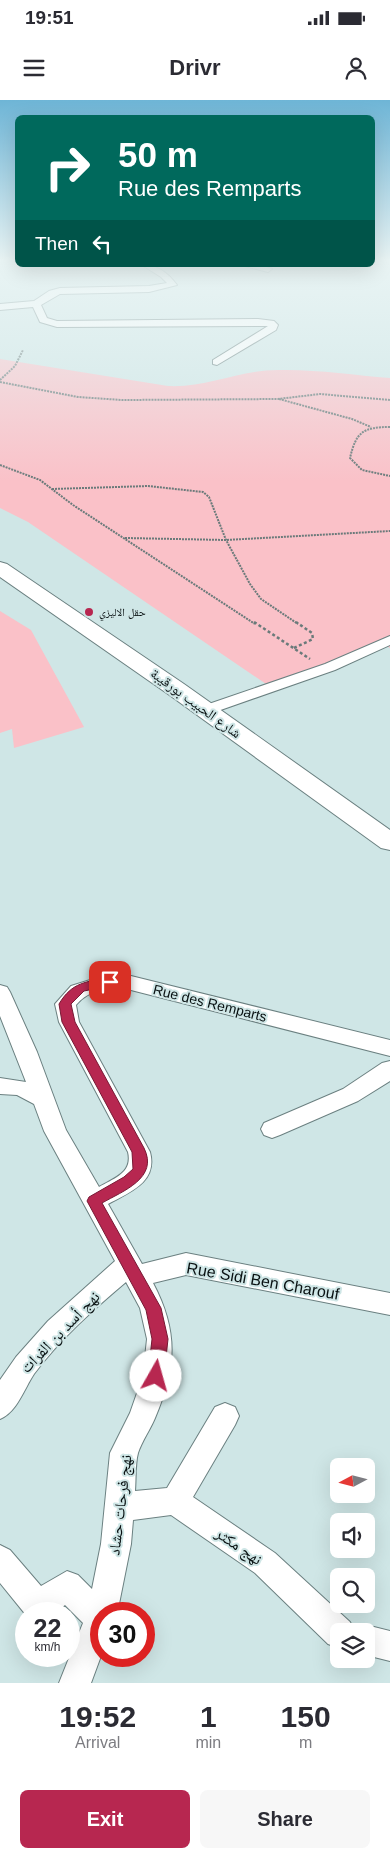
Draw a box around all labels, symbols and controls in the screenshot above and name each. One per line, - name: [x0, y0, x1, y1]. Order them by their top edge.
- text: 19:51: [25, 7, 74, 28]
- icon: menu: [20, 54, 48, 82]
- icon: person: [342, 54, 370, 82]
- text: Drivr: [169, 55, 221, 80]
- icon: right: [35, 135, 100, 200]
- text: 50 m: [118, 135, 198, 174]
- text: Rue des Remparts: [118, 176, 301, 201]
- icon: left: [88, 230, 116, 258]
- text: Then: [35, 233, 78, 254]
- marker: حقل الاليزي: [83, 606, 95, 618]
- place label: حقل الاليزي: [99, 606, 146, 621]
- street label: شارع الحبيب بورقيبة: [147, 665, 244, 743]
- pin: [89, 961, 131, 1003]
- icon: arrive: [96, 968, 124, 996]
- street label: Rue des Remparts: [151, 981, 269, 1025]
- street label: Rue Sidi Ben Charouf: [185, 1259, 341, 1303]
- street label: نهج أسد بن الفرات: [16, 1287, 104, 1377]
- position arrow: [129, 1349, 181, 1401]
- street label: نهج فرحات حشاد: [105, 1454, 137, 1557]
- north arrow: [330, 1458, 375, 1502]
- map controls: [330, 1458, 375, 1668]
- button: sound: [330, 1513, 375, 1558]
- street label: نهج مكثر: [211, 1523, 265, 1570]
- button: search: [330, 1568, 375, 1613]
- speed limit sign: 30: [90, 1602, 155, 1667]
- text: 22: [34, 1614, 61, 1642]
- button: layers: [330, 1623, 375, 1668]
- text: km/h: [34, 1640, 61, 1654]
- text: 19:52: [59, 1700, 136, 1733]
- text: 1: [200, 1700, 217, 1733]
- text: 150: [281, 1700, 331, 1733]
- text: Arrival: [75, 1734, 120, 1751]
- text: min: [195, 1734, 221, 1751]
- text: m: [299, 1734, 312, 1751]
- button: Exit: [20, 1790, 190, 1848]
- button: Share: [200, 1790, 370, 1848]

